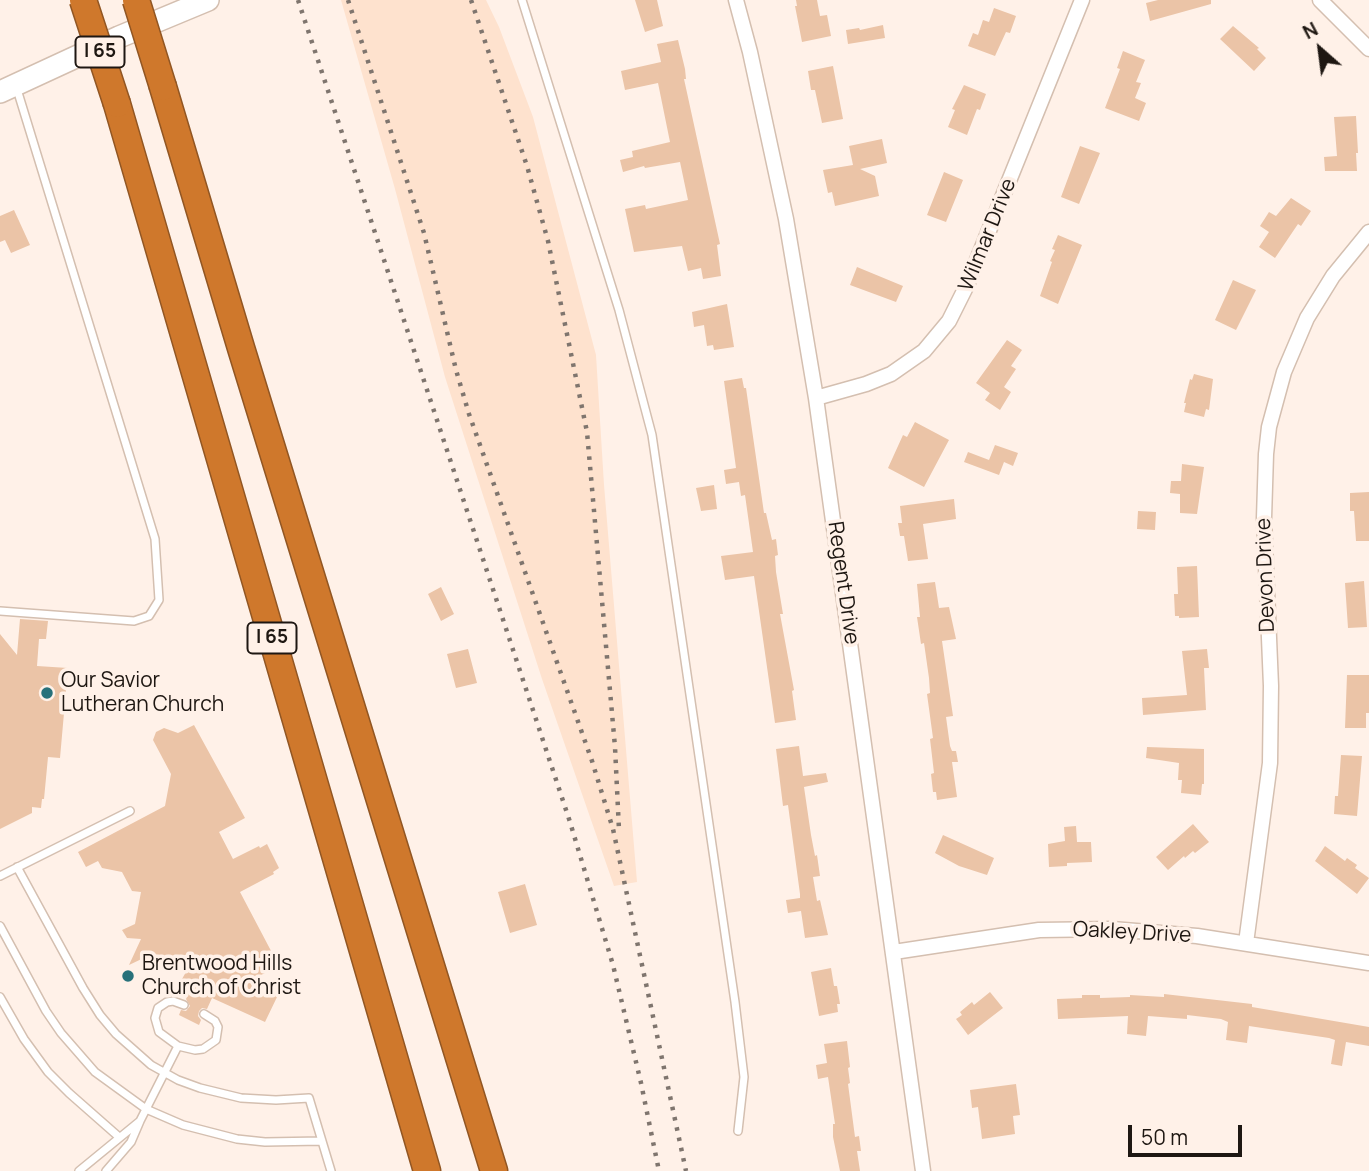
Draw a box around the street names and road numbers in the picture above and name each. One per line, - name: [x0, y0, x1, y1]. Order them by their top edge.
- road number: I 65: [76, 36, 124, 68]
- street label: Wilmar Drive: [954, 175, 1022, 295]
- street label: Devon Drive: [1251, 517, 1281, 633]
- street label: Regent Drive: [822, 520, 864, 646]
- road number: I 65: [247, 622, 296, 653]
- street label: Oakley Drive: [1072, 917, 1192, 949]

